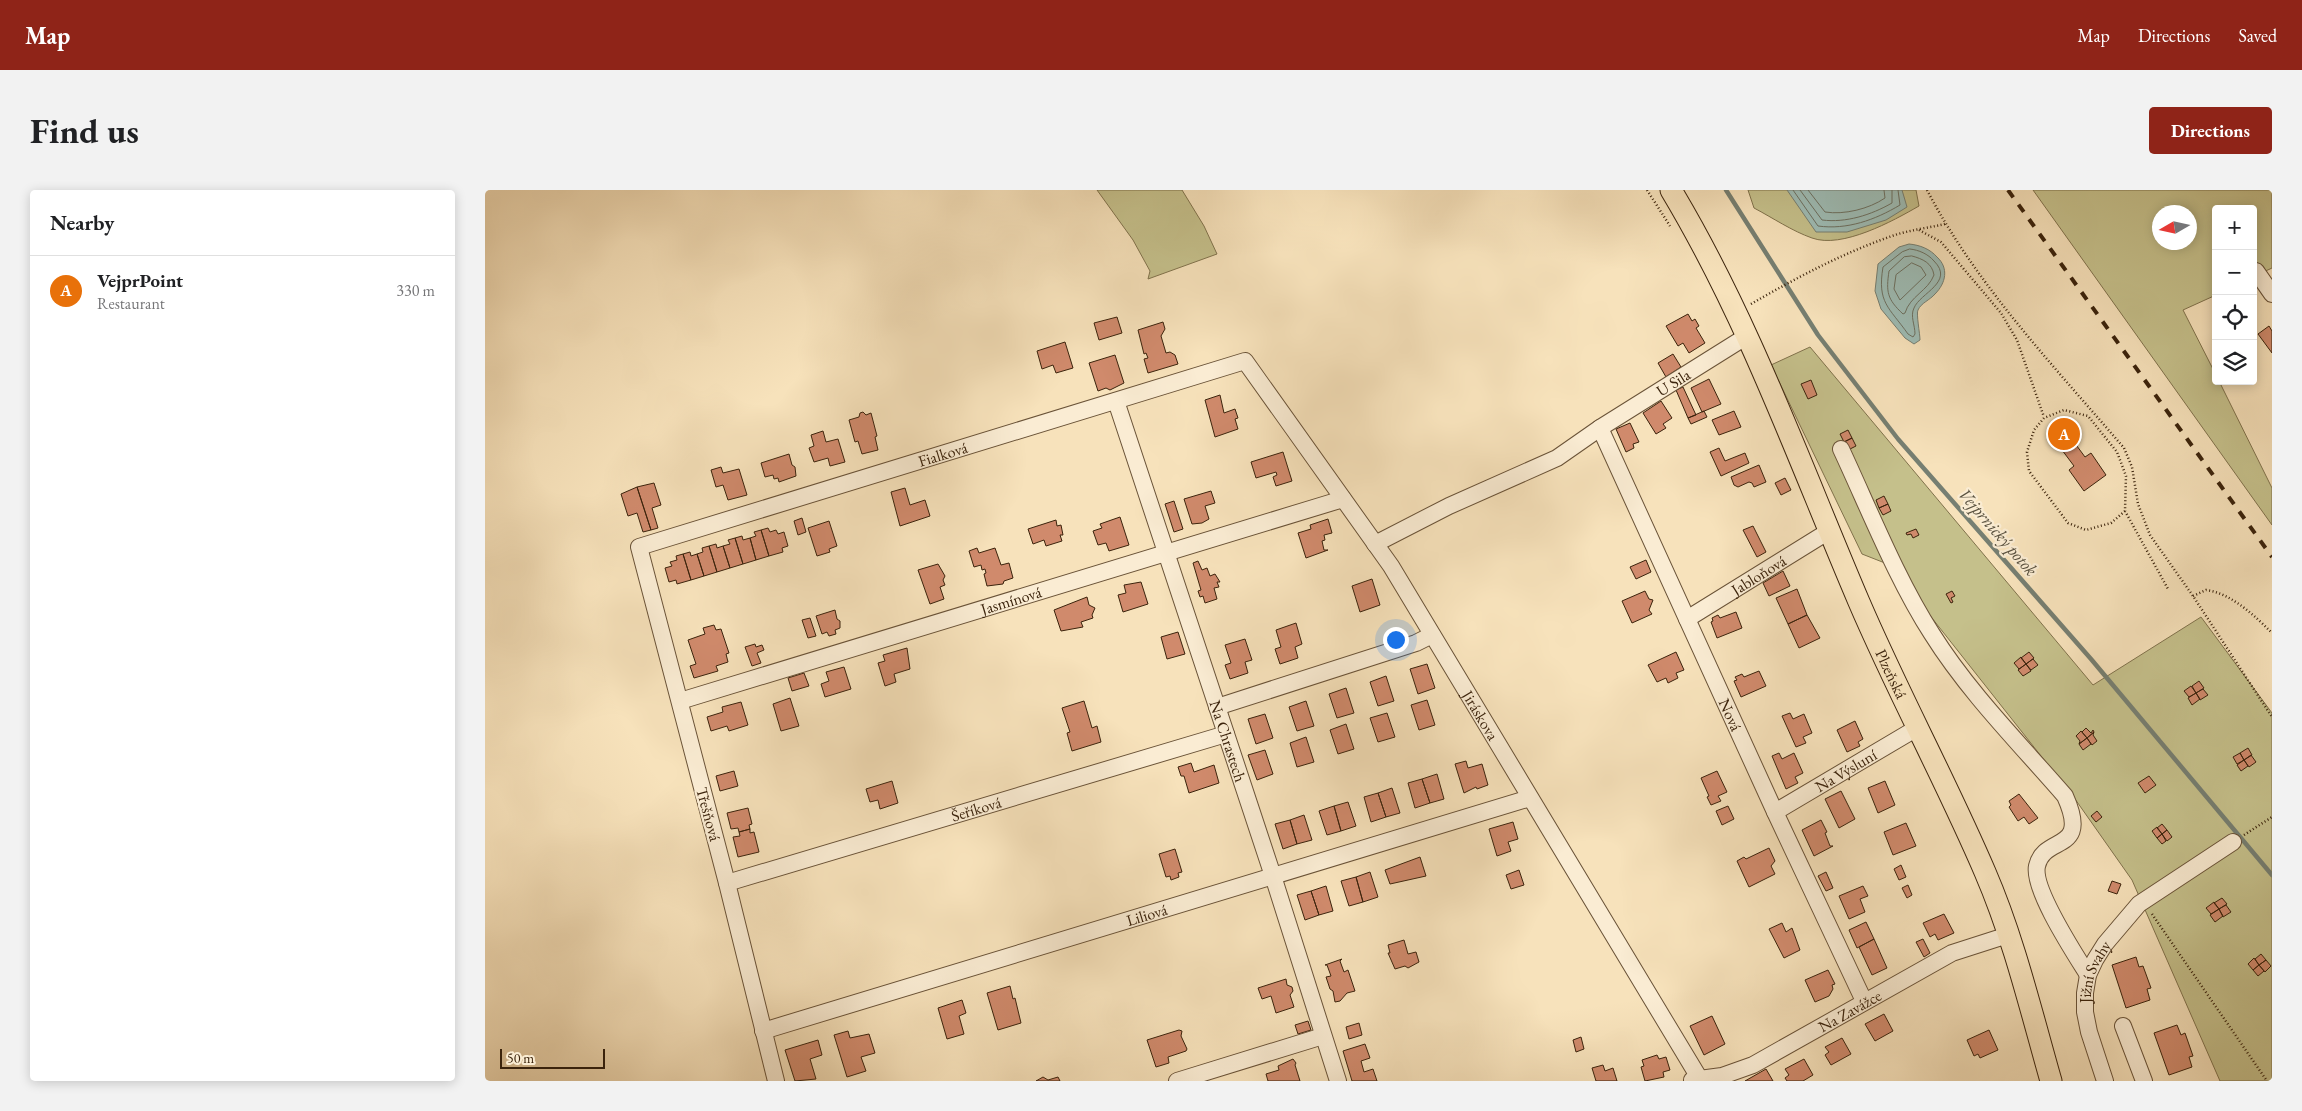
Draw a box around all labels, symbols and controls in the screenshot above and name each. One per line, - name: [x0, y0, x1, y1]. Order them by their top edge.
- text: Map: [25, 20, 70, 51]
- text: Map: [2078, 24, 2110, 47]
- text: Directions: [2138, 24, 2210, 47]
- text: Saved: [2238, 24, 2277, 47]
- button: Directions: [2149, 107, 2272, 154]
- text: Find us: [30, 108, 139, 153]
- north arrow: [2152, 205, 2197, 250]
- map controls: [2212, 205, 2257, 385]
- button: +: [2212, 205, 2257, 250]
- text: Nearby: [50, 209, 114, 236]
- button: −: [2212, 250, 2257, 295]
- text: VejprPoint: [97, 268, 183, 293]
- text: A: [60, 280, 72, 301]
- text: 330 m: [396, 280, 435, 301]
- text: Restaurant: [97, 293, 165, 314]
- button: locate: [2212, 295, 2257, 340]
- button: layers: [2212, 340, 2257, 385]
- street label: U Sila: [1652, 364, 1695, 401]
- pin: A: [2048, 415, 2080, 453]
- street label: Fialková: [916, 437, 971, 472]
- water label: Vejprnický potok: [1953, 483, 2043, 581]
- street label: Jabloňová: [1726, 550, 1791, 601]
- street label: Jasmínová: [976, 581, 1045, 620]
- your location: [1383, 627, 1409, 653]
- street label: Plzeňská: [1870, 646, 1912, 703]
- street label: Jiráskova: [1456, 685, 1504, 745]
- street label: Nová: [1714, 695, 1747, 735]
- street label: Na Chrastech: [1205, 698, 1251, 785]
- street label: Na Výsluní: [1811, 744, 1881, 797]
- street label: Třešňová: [691, 785, 726, 844]
- street label: Šeříková: [949, 792, 1004, 826]
- street label: Liliová: [1124, 899, 1171, 931]
- street label: Jižní Svahy: [2075, 936, 2116, 1005]
- street label: Na Zavážce: [1814, 985, 1885, 1037]
- scale bar: [500, 1046, 605, 1069]
- text: 50 m: [507, 1049, 534, 1067]

